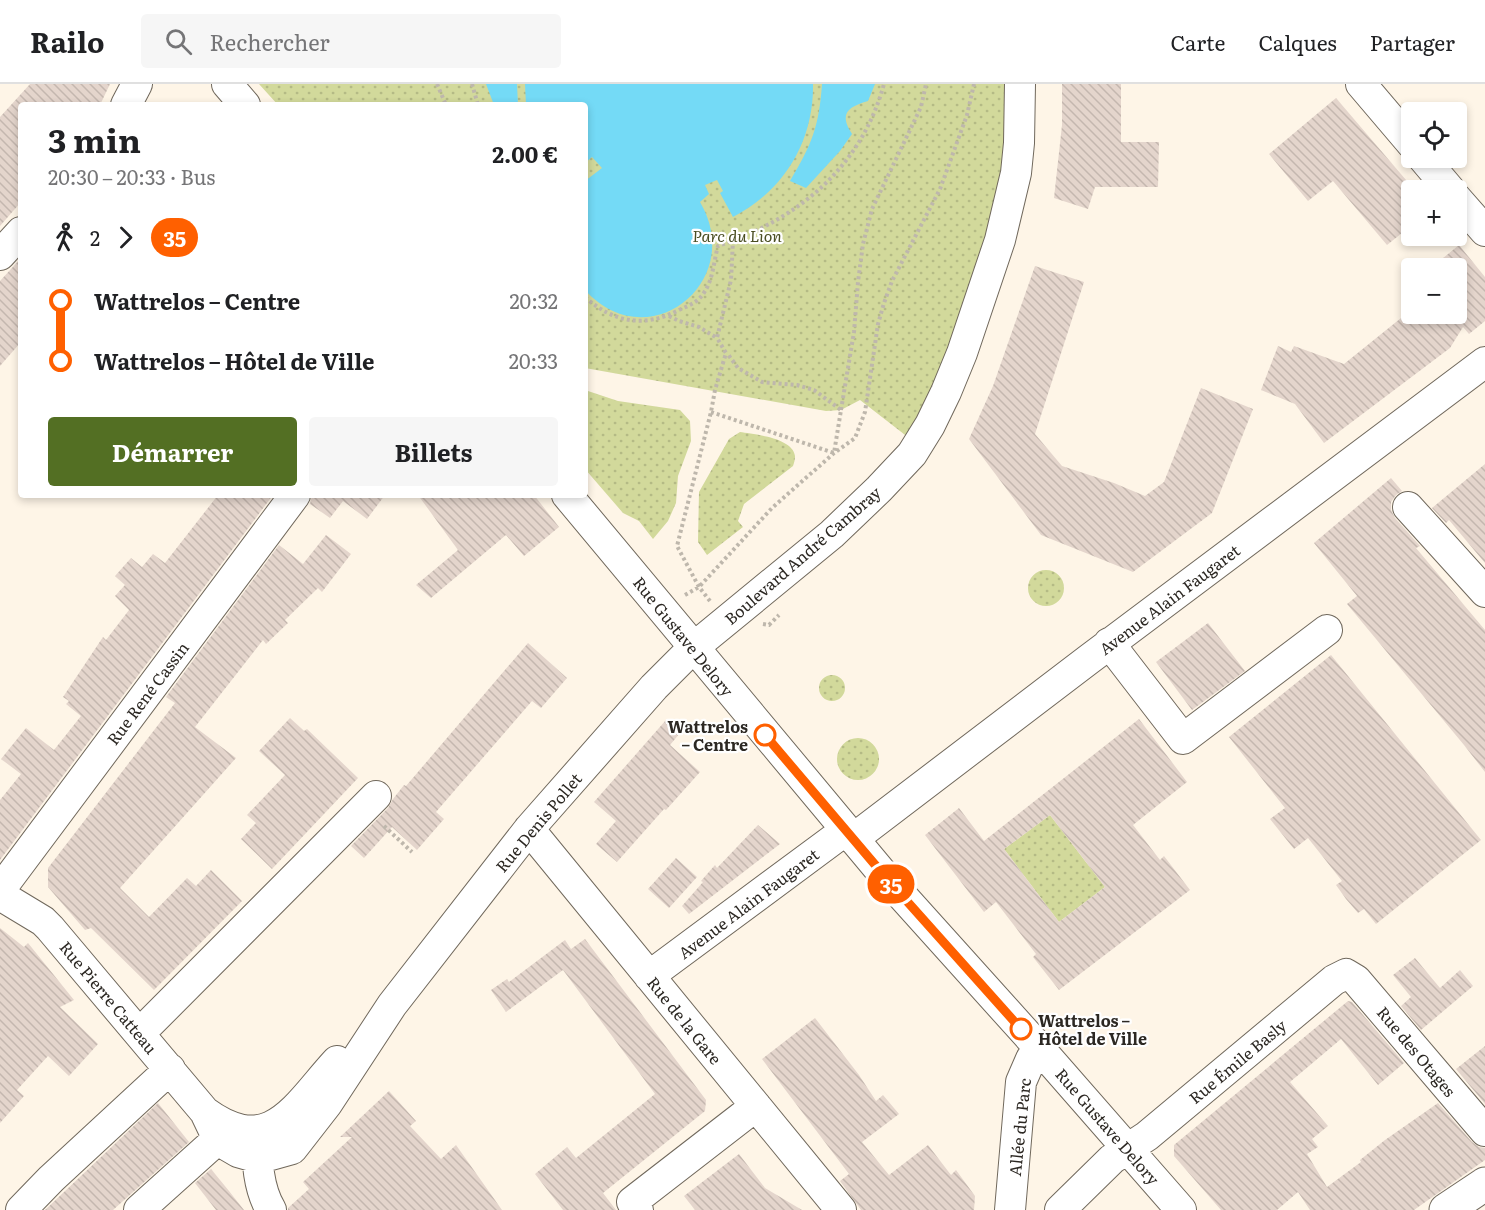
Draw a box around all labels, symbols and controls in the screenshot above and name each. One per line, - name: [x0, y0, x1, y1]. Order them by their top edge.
- search box: [141, 14, 561, 68]
- text: Railo: [30, 20, 105, 62]
- icon: search: [162, 25, 195, 58]
- text: Rechercher: [210, 25, 330, 58]
- text: Carte: [1171, 26, 1225, 57]
- text: Calques: [1258, 26, 1337, 57]
- text: Partager: [1370, 26, 1455, 57]
- map controls: [1401, 102, 1467, 324]
- button: locate: [1401, 102, 1467, 168]
- text: 3 min: [48, 114, 141, 163]
- text: 2.00 €: [492, 137, 558, 170]
- text: 20:30 – 20:33 · Bus: [48, 161, 215, 191]
- button: +: [1401, 180, 1467, 246]
- icon: walk: [48, 221, 81, 254]
- icon: forward: [109, 221, 142, 254]
- text: 2: [90, 222, 100, 252]
- text: 35: [163, 222, 186, 253]
- park label: Parc du Lion: [692, 223, 782, 247]
- button: −: [1401, 258, 1467, 324]
- text: Wattrelos – Centre: [94, 284, 300, 317]
- text: 20:32: [509, 285, 558, 315]
- text: Wattrelos – Hôtel de Ville: [94, 344, 375, 377]
- text: 20:33: [509, 345, 558, 375]
- button: Démarrer: [48, 417, 297, 486]
- button: Billets: [309, 417, 558, 486]
- street label: Boulevard André Cambray: [718, 480, 886, 630]
- street label: Avenue Alain Faugaret: [1094, 538, 1245, 660]
- street label: Rue Gustave Delory: [628, 571, 740, 702]
- street label: Rue René Cassin: [100, 636, 194, 750]
- place label: Wattrelos – Centre: [667, 714, 748, 756]
- marker: Wattrelos – Centre: [754, 724, 776, 746]
- street label: Rue Denis Pollet: [489, 767, 587, 877]
- street label: Avenue Alain Faugaret: [673, 842, 824, 964]
- line badge: 35: [864, 864, 918, 904]
- text: 35: [879, 869, 903, 900]
- street label: Rue Pierre Catteau: [55, 935, 163, 1059]
- street label: Rue de la Gare: [642, 971, 728, 1069]
- street label: Rue des Otages: [1372, 1001, 1462, 1101]
- place label: Wattrelos – Hôtel de Ville: [1038, 1008, 1147, 1050]
- street label: Rue Émile Basly: [1183, 1013, 1291, 1109]
- marker: Wattrelos – Hôtel de Ville: [1010, 1018, 1032, 1040]
- street label: Rue Gustave Delory: [1050, 1062, 1166, 1190]
- street label: Allée du Parc: [1002, 1077, 1036, 1177]

